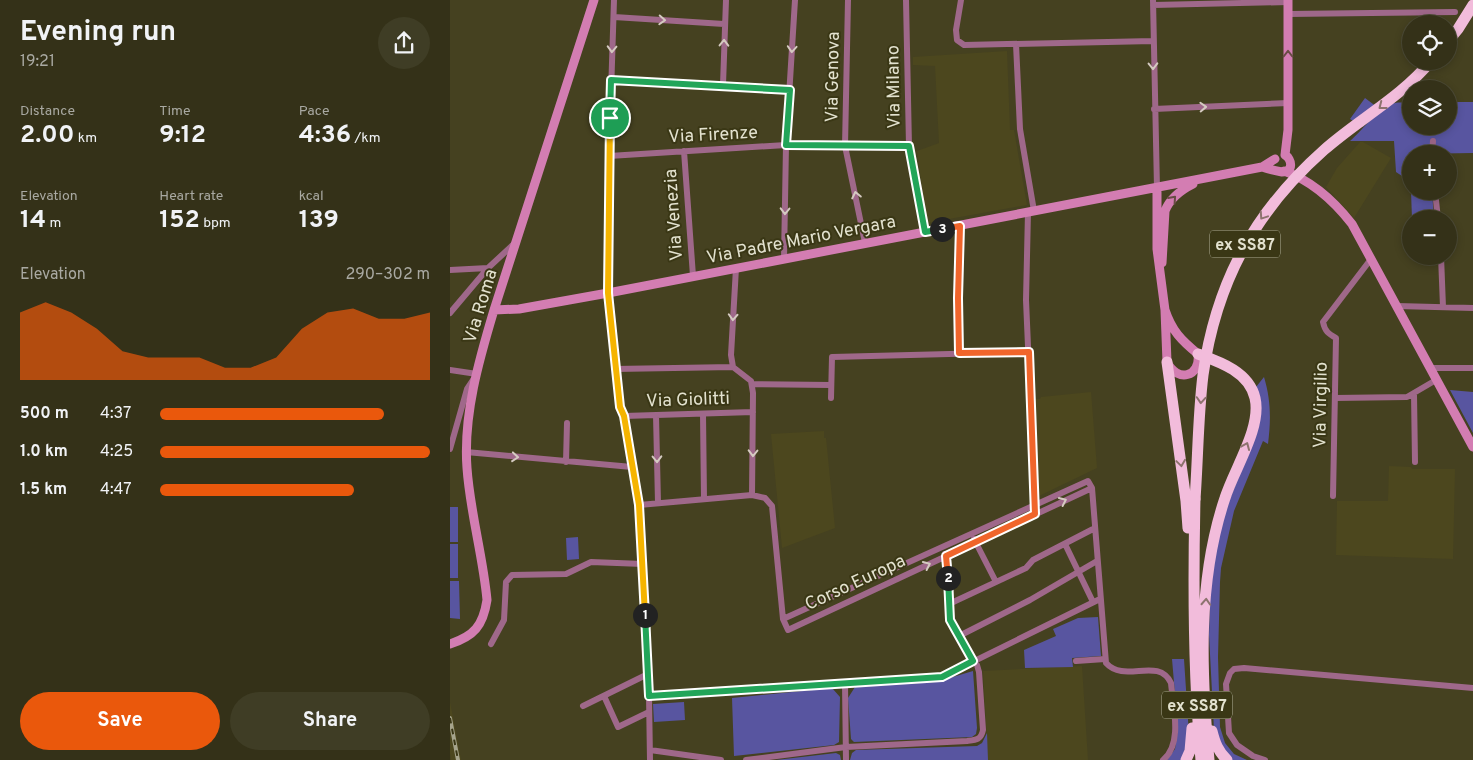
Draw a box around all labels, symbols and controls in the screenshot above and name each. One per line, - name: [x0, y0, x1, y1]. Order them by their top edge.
- text: Evening run: [20, 15, 176, 51]
- one-way arrow: [659, 15, 667, 26]
- map controls: [1402, 15, 1457, 265]
- button: locate: [1402, 15, 1457, 70]
- button: share: [378, 17, 430, 69]
- street label: Via Genova: [821, 31, 846, 123]
- one-way arrow: [719, 38, 729, 46]
- one-way arrow: [607, 45, 618, 53]
- one-way arrow: [787, 45, 798, 53]
- street label: Via Milano: [882, 45, 907, 129]
- one-way arrow: [1283, 50, 1293, 58]
- text: 19:21: [20, 52, 55, 72]
- one-way arrow: [1148, 62, 1159, 70]
- button: layers: [1402, 80, 1457, 135]
- pin: [589, 97, 631, 139]
- one-way arrow: [1379, 100, 1388, 108]
- one-way arrow: [1199, 101, 1207, 112]
- text: Distance: [20, 103, 75, 120]
- text: Time: [159, 103, 191, 120]
- text: Pace: [299, 103, 329, 120]
- icon: arrive: [596, 104, 624, 132]
- text: 2.00: [20, 120, 74, 152]
- text: 9:12: [159, 120, 206, 152]
- text: 4:36: [299, 120, 351, 152]
- street label: Via Firenze: [668, 122, 759, 149]
- text: km: [74, 130, 97, 147]
- text: /km: [351, 130, 381, 147]
- button: +: [1402, 145, 1457, 200]
- street label: Via Venezia: [660, 168, 689, 262]
- text: Elevation: [20, 188, 78, 205]
- text: Heart rate: [159, 188, 223, 205]
- text: kcal: [299, 188, 324, 205]
- one-way arrow: [851, 191, 861, 200]
- one-way arrow: [1167, 196, 1176, 205]
- text: 14: [20, 205, 46, 237]
- text: 152: [159, 205, 200, 237]
- text: 139: [299, 205, 339, 237]
- one-way arrow: [780, 208, 790, 215]
- one-way arrow: [1260, 210, 1270, 219]
- button: −: [1402, 210, 1457, 265]
- street label: Via Padre Mario Vergara: [705, 211, 898, 270]
- text: m: [46, 215, 61, 232]
- text: bpm: [200, 215, 231, 232]
- pin: 3: [930, 216, 954, 242]
- text: 3: [938, 221, 947, 238]
- road number: ex SS87: [1210, 230, 1280, 258]
- text: Elevation: [20, 265, 86, 285]
- text: 290–302 m: [346, 265, 430, 285]
- street label: Via Roma: [459, 267, 504, 346]
- one-way arrow: [727, 313, 738, 321]
- street label: Via Virgilio: [1309, 362, 1334, 448]
- street label: Via Giolitti: [646, 388, 730, 413]
- one-way arrow: [1196, 397, 1207, 405]
- text: 500 m: [20, 404, 69, 424]
- text: 4:37: [100, 404, 131, 424]
- text: 1.0 km: [20, 442, 68, 462]
- text: 4:25: [100, 442, 133, 462]
- one-way arrow: [1240, 442, 1251, 451]
- one-way arrow: [747, 450, 758, 458]
- one-way arrow: [511, 451, 519, 462]
- one-way arrow: [652, 456, 662, 463]
- one-way arrow: [1175, 459, 1186, 467]
- text: 1.5 km: [20, 480, 67, 500]
- text: 4:47: [100, 480, 132, 500]
- one-way arrow: [1058, 497, 1067, 507]
- street label: Corso Europa: [802, 550, 910, 617]
- one-way arrow: [922, 561, 931, 571]
- pin: 2: [936, 566, 960, 590]
- text: 2: [944, 570, 953, 587]
- one-way arrow: [1200, 597, 1211, 605]
- pin: 1: [632, 602, 658, 628]
- text: 1: [643, 607, 648, 624]
- button: Save: [20, 692, 220, 750]
- button: Share: [230, 692, 430, 750]
- road number: ex SS87: [1162, 692, 1232, 718]

